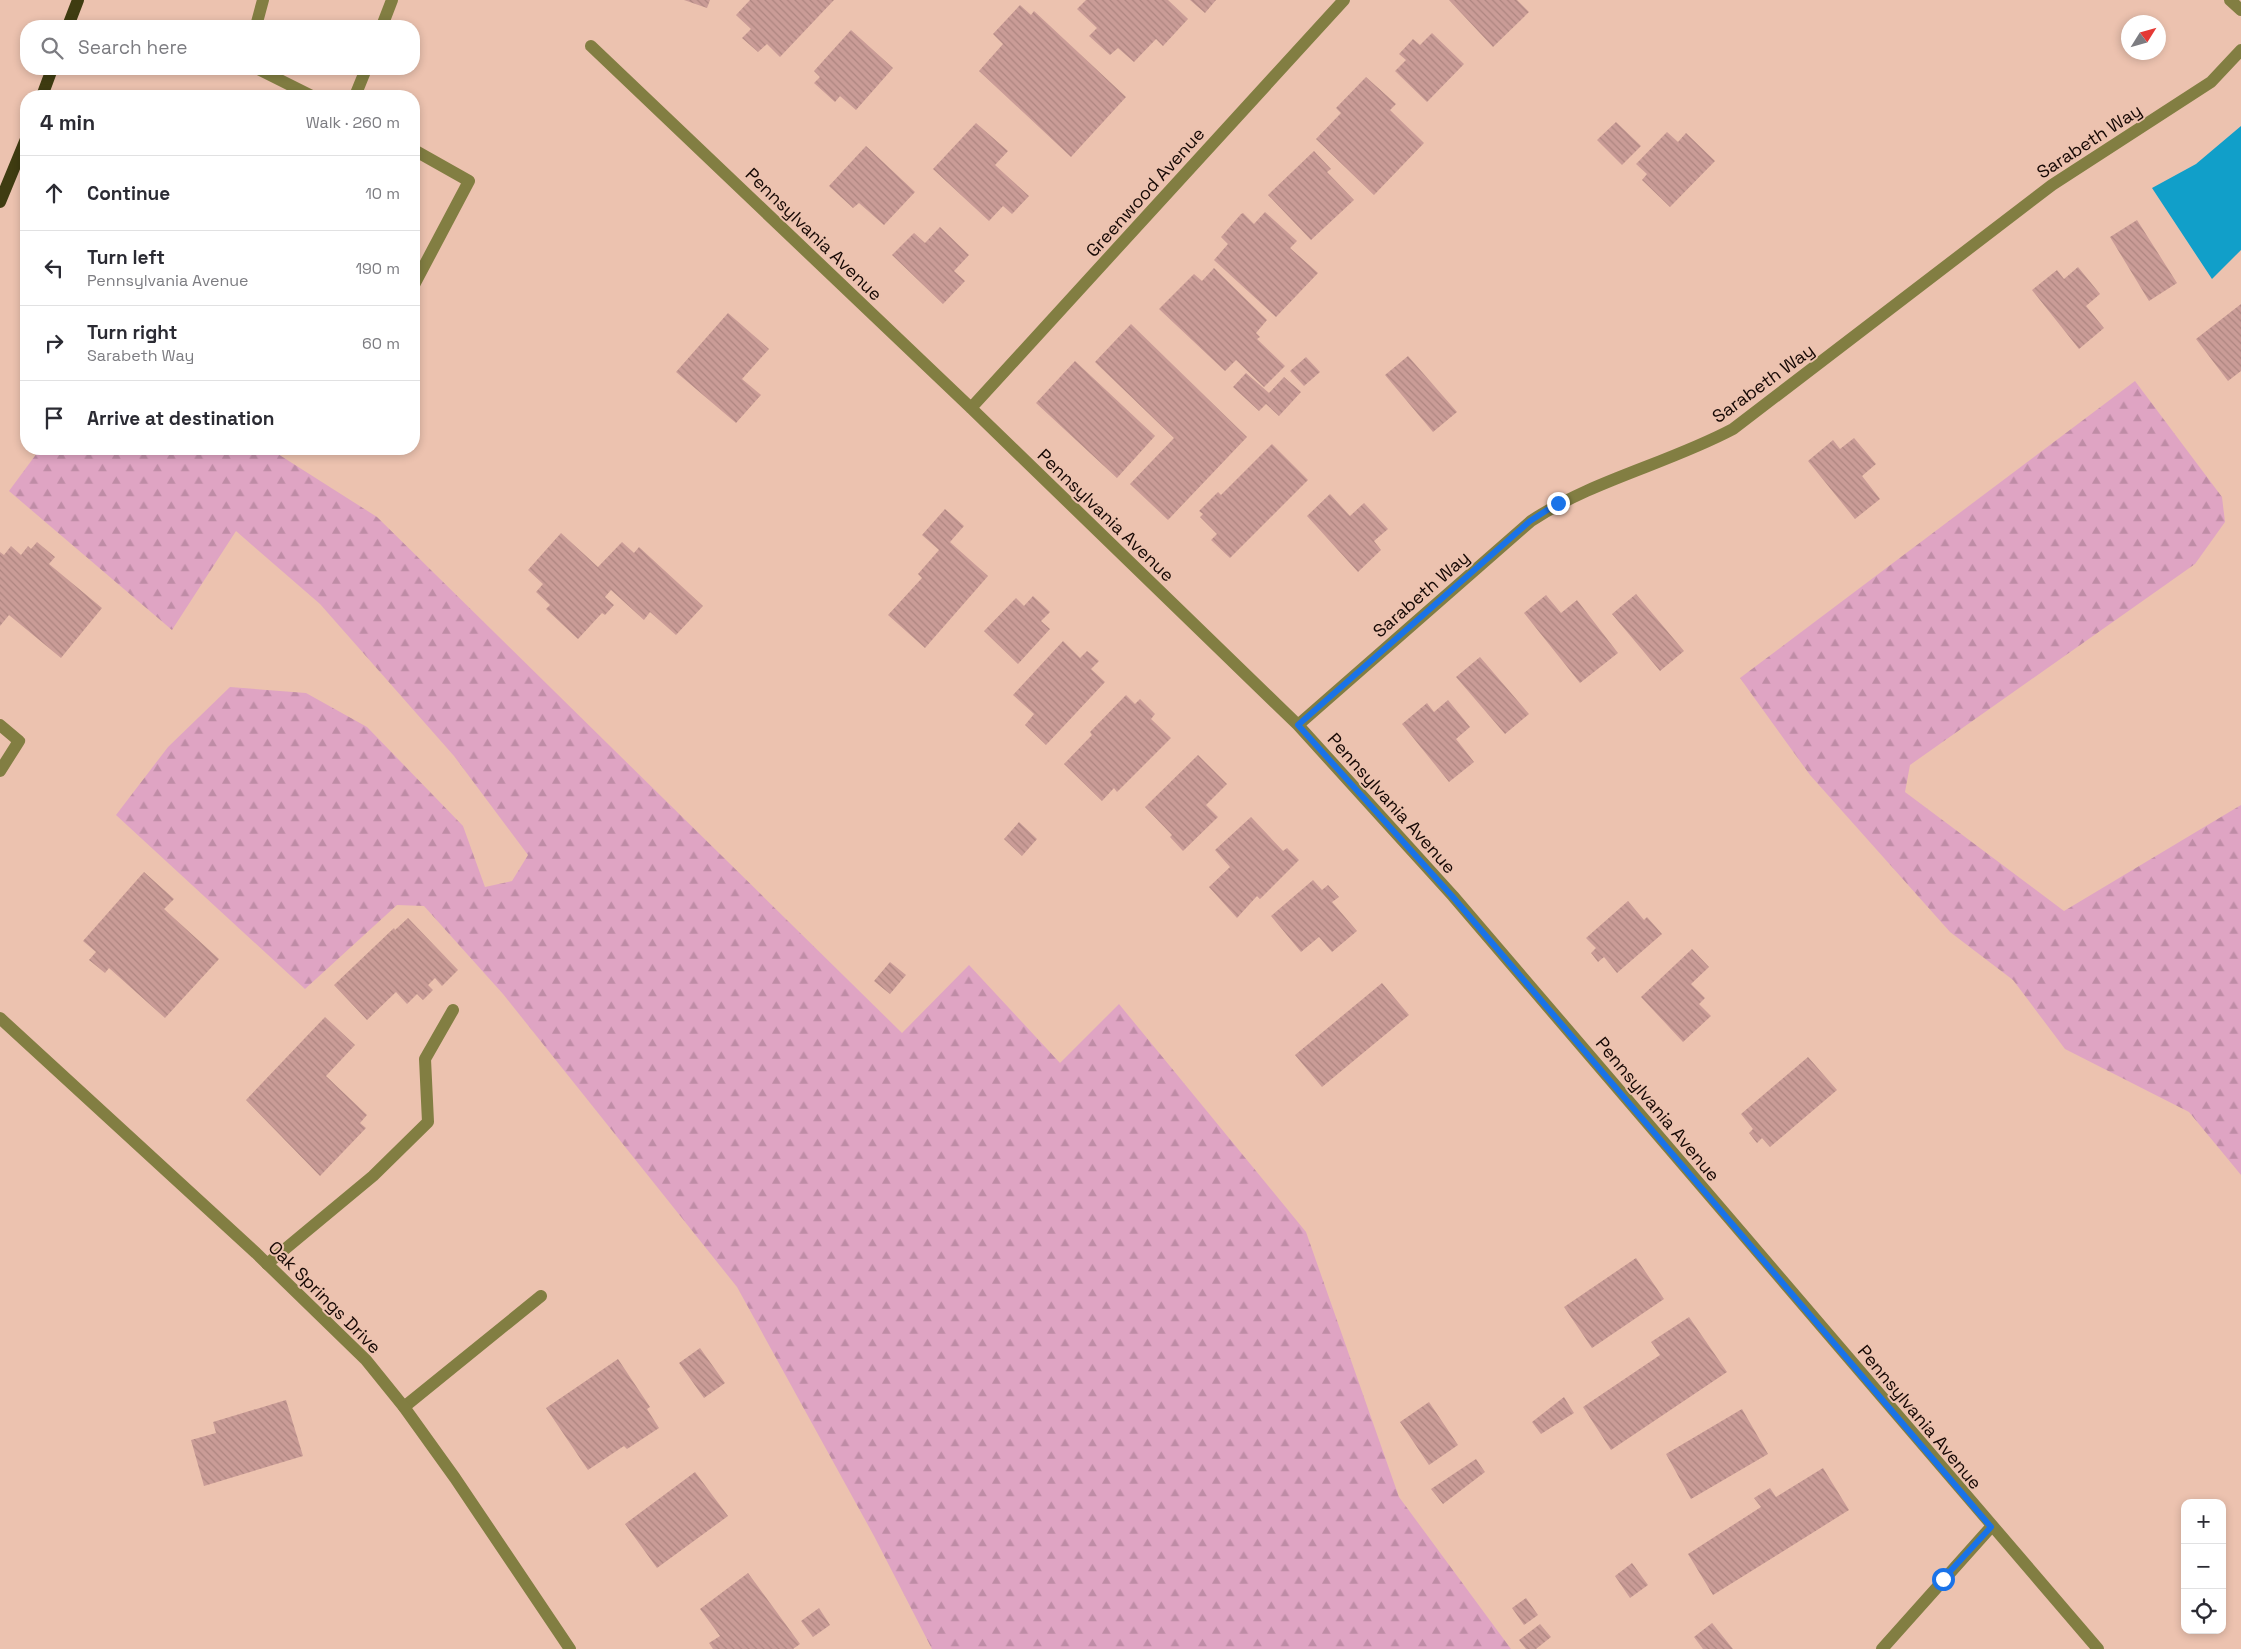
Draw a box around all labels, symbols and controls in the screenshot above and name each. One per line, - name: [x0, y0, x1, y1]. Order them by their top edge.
- north arrow: [2121, 15, 2166, 60]
- search box: [20, 20, 420, 75]
- icon: search: [38, 34, 66, 62]
- text: Search here: [78, 35, 188, 60]
- street label: Sarabeth Way: [2032, 99, 2146, 183]
- text: 4 min: [40, 109, 95, 136]
- text: Walk · 260 m: [306, 112, 400, 133]
- street label: Greenwood Avenue: [1081, 122, 1209, 262]
- street label: Pennsylvania Avenue: [741, 163, 887, 305]
- icon: ahead: [40, 179, 68, 207]
- text: Continue: [87, 181, 170, 206]
- text: 10 m: [365, 183, 400, 204]
- text: Turn left: [87, 245, 165, 270]
- icon: left: [40, 254, 68, 282]
- text: 190 m: [355, 258, 400, 279]
- text: Pennsylvania Avenue: [87, 270, 249, 291]
- text: Turn right: [87, 320, 177, 345]
- icon: right: [40, 329, 68, 357]
- text: 60 m: [362, 333, 400, 354]
- street label: Sarabeth Way: [1707, 338, 1819, 428]
- text: Sarabeth Way: [87, 345, 194, 366]
- icon: arrive: [40, 404, 68, 432]
- text: Arrive at destination: [87, 406, 275, 431]
- street label: Pennsylvania Avenue: [1033, 444, 1179, 586]
- route end: [1547, 492, 1570, 515]
- street label: Sarabeth Way: [1368, 546, 1474, 642]
- street label: Pennsylvania Avenue: [1323, 728, 1461, 878]
- street label: Pennsylvania Avenue: [1591, 1032, 1725, 1186]
- street label: Oak Springs Drive: [264, 1236, 386, 1358]
- street label: Pennsylvania Avenue: [1853, 1340, 1987, 1494]
- map controls: [2181, 1499, 2226, 1634]
- button: +: [2181, 1499, 2226, 1544]
- button: −: [2181, 1544, 2226, 1589]
- route start: [1932, 1568, 1955, 1591]
- button: locate: [2181, 1589, 2226, 1634]

